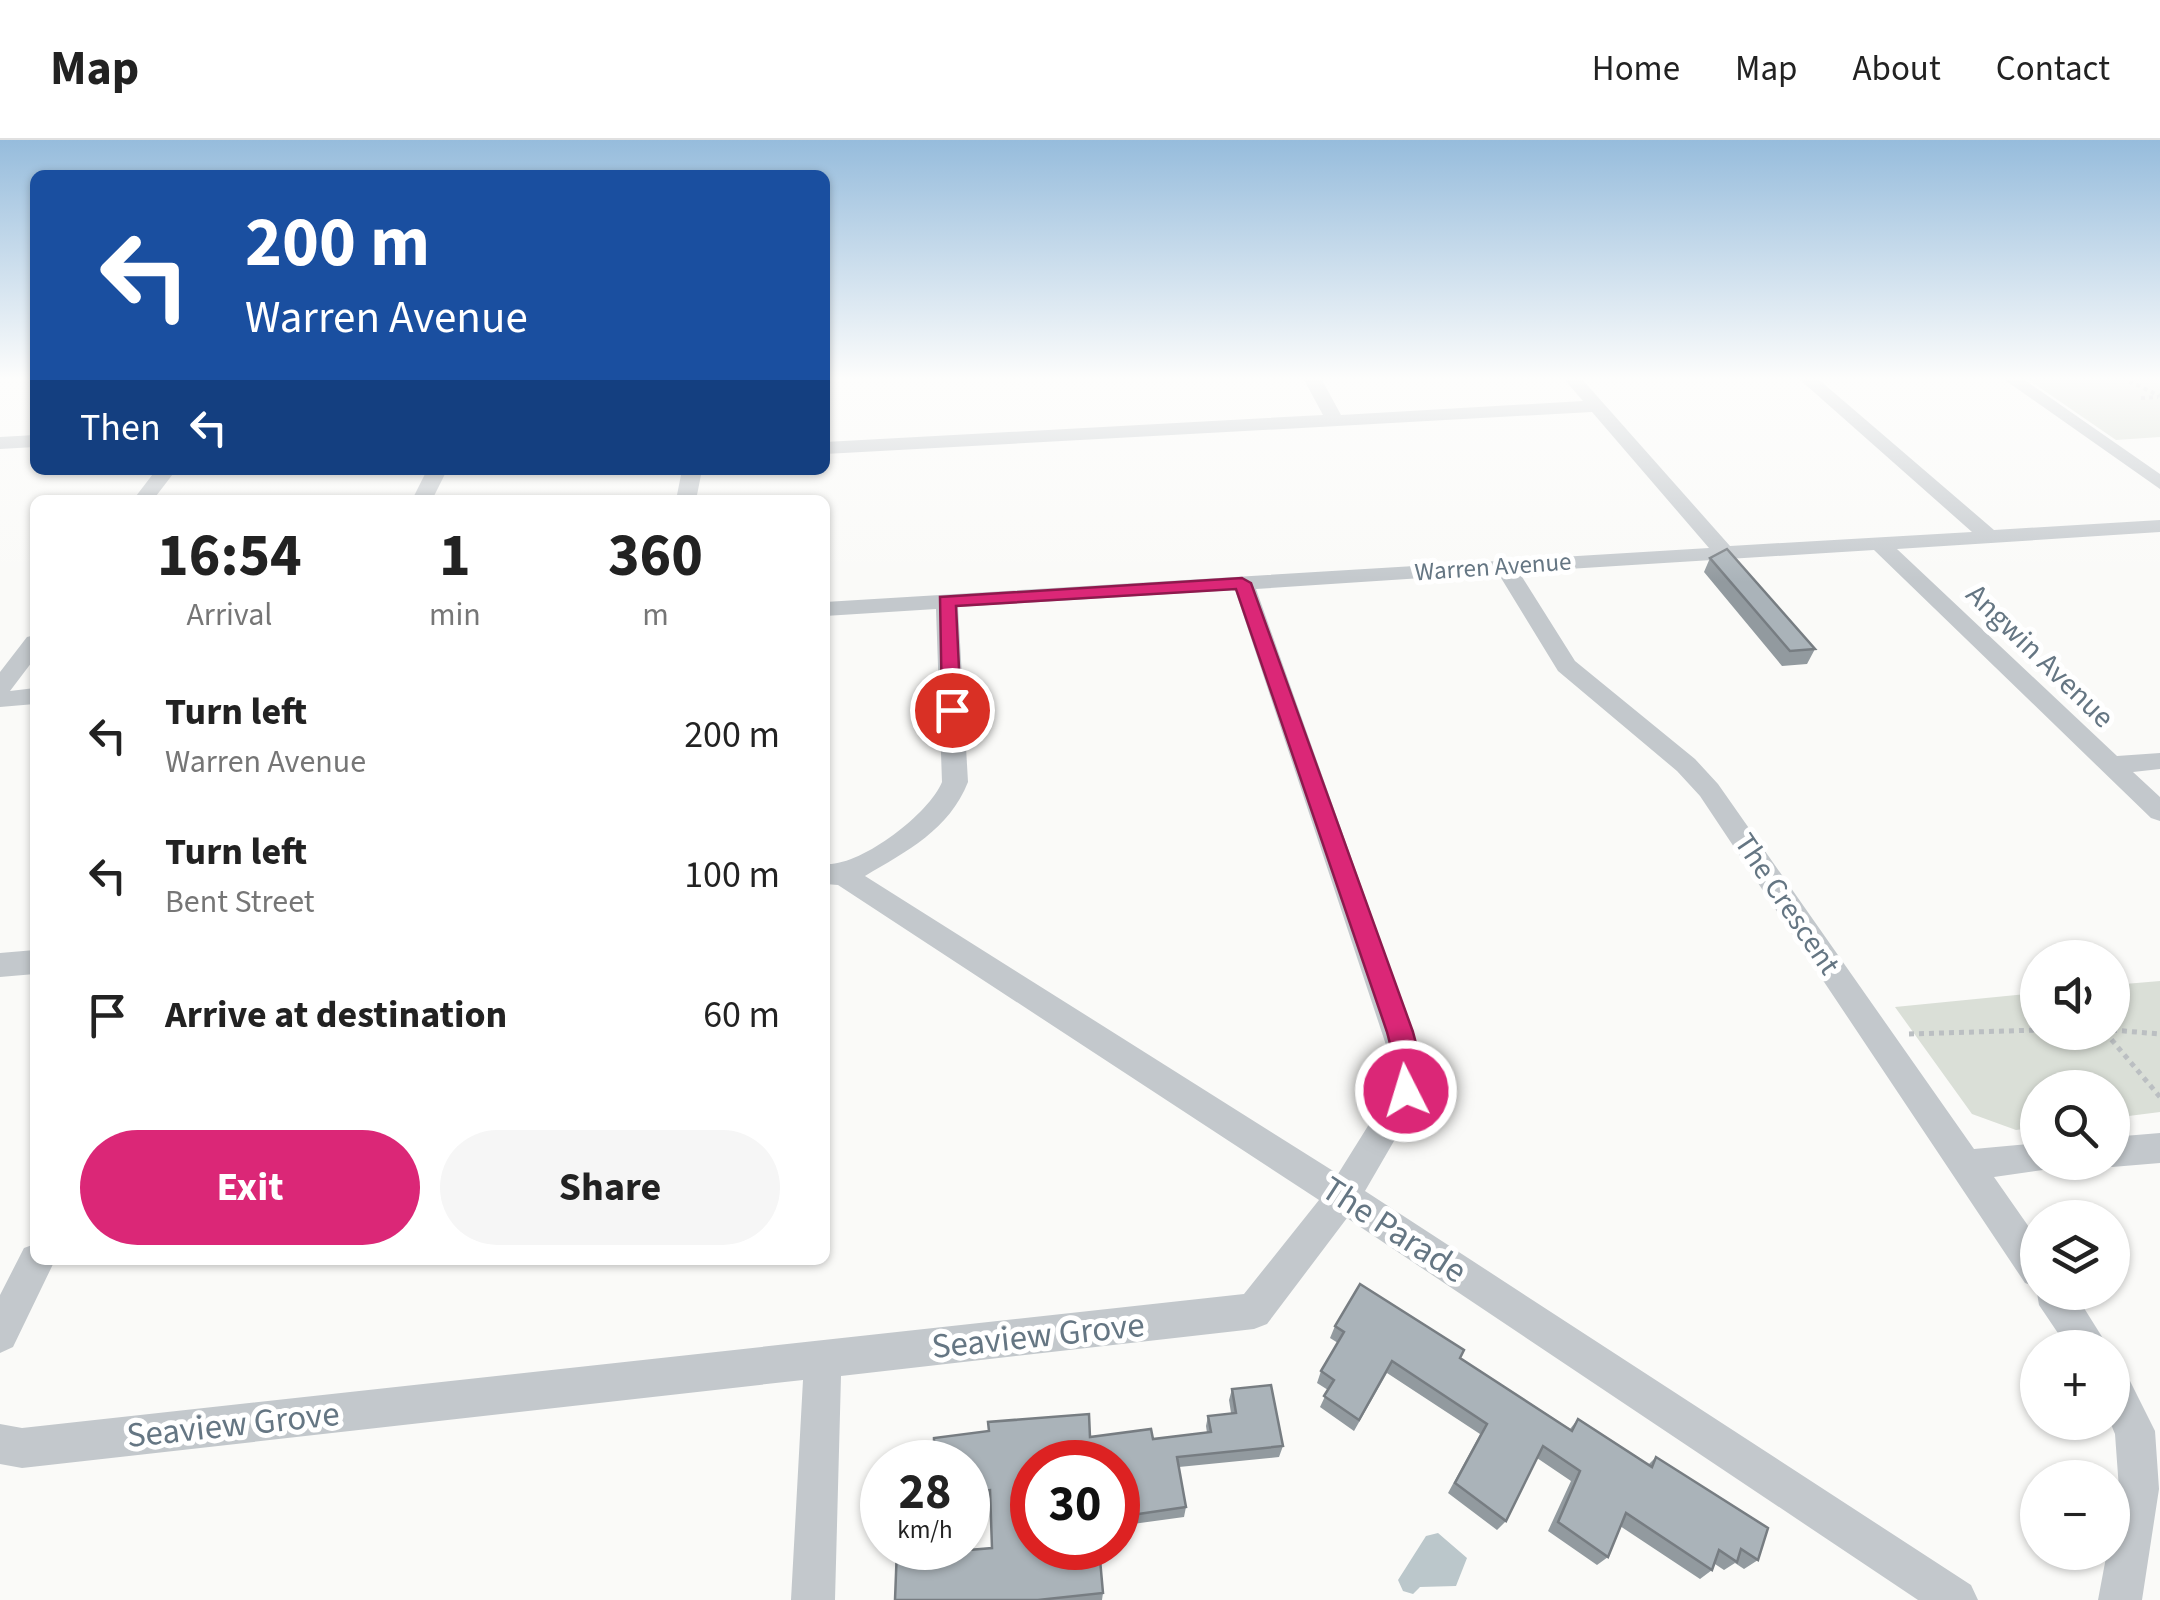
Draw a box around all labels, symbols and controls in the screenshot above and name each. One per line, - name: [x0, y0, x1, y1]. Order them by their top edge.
- text: Map: [50, 35, 139, 103]
- text: Home: [1592, 44, 1680, 94]
- text: Map: [1735, 44, 1798, 94]
- text: About: [1853, 44, 1941, 94]
- text: Contact: [1996, 44, 2110, 94]
- text: 200 m: [245, 193, 430, 293]
- icon: left: [80, 210, 210, 340]
- text: Warren Avenue: [245, 286, 528, 350]
- icon: left: [181, 400, 236, 455]
- text: Then: [80, 401, 161, 455]
- text: 16:54: [157, 514, 302, 599]
- text: 1: [439, 514, 471, 599]
- text: 360: [608, 514, 703, 599]
- street label: Warren Avenue: [1413, 544, 1573, 590]
- street label: Angwin Avenue: [1956, 574, 2124, 738]
- text: Arrival: [186, 592, 272, 638]
- text: min: [429, 592, 481, 638]
- text: m: [642, 592, 669, 638]
- pin: [910, 668, 995, 753]
- icon: arrive: [925, 683, 980, 738]
- text: Turn left: [165, 685, 307, 739]
- icon: left: [80, 708, 135, 763]
- text: 200 m: [684, 708, 780, 762]
- text: Warren Avenue: [165, 739, 366, 785]
- text: Turn left: [165, 825, 307, 879]
- street label: The Crescent: [1724, 825, 1850, 983]
- icon: left: [80, 848, 135, 903]
- text: 100 m: [684, 848, 780, 902]
- text: Bent Street: [165, 879, 315, 925]
- map controls: [2020, 940, 2130, 1570]
- button: sound: [2020, 940, 2130, 1050]
- icon: arrive: [80, 988, 135, 1043]
- text: Arrive at destination: [165, 988, 507, 1042]
- text: 60 m: [703, 988, 780, 1042]
- position arrow: [1354, 1039, 1458, 1143]
- button: search: [2020, 1070, 2130, 1180]
- button: Exit: [80, 1130, 420, 1245]
- button: Share: [440, 1130, 780, 1245]
- street label: The Parade: [1312, 1164, 1476, 1296]
- button: layers: [2020, 1200, 2130, 1310]
- street label: Seaview Grove: [929, 1300, 1147, 1372]
- button: +: [2020, 1330, 2130, 1440]
- street label: Seaview Grove: [124, 1389, 342, 1461]
- speed limit sign: 30: [1010, 1440, 1140, 1570]
- text: 28: [899, 1457, 951, 1528]
- button: −: [2020, 1460, 2130, 1570]
- text: km/h: [897, 1512, 953, 1548]

